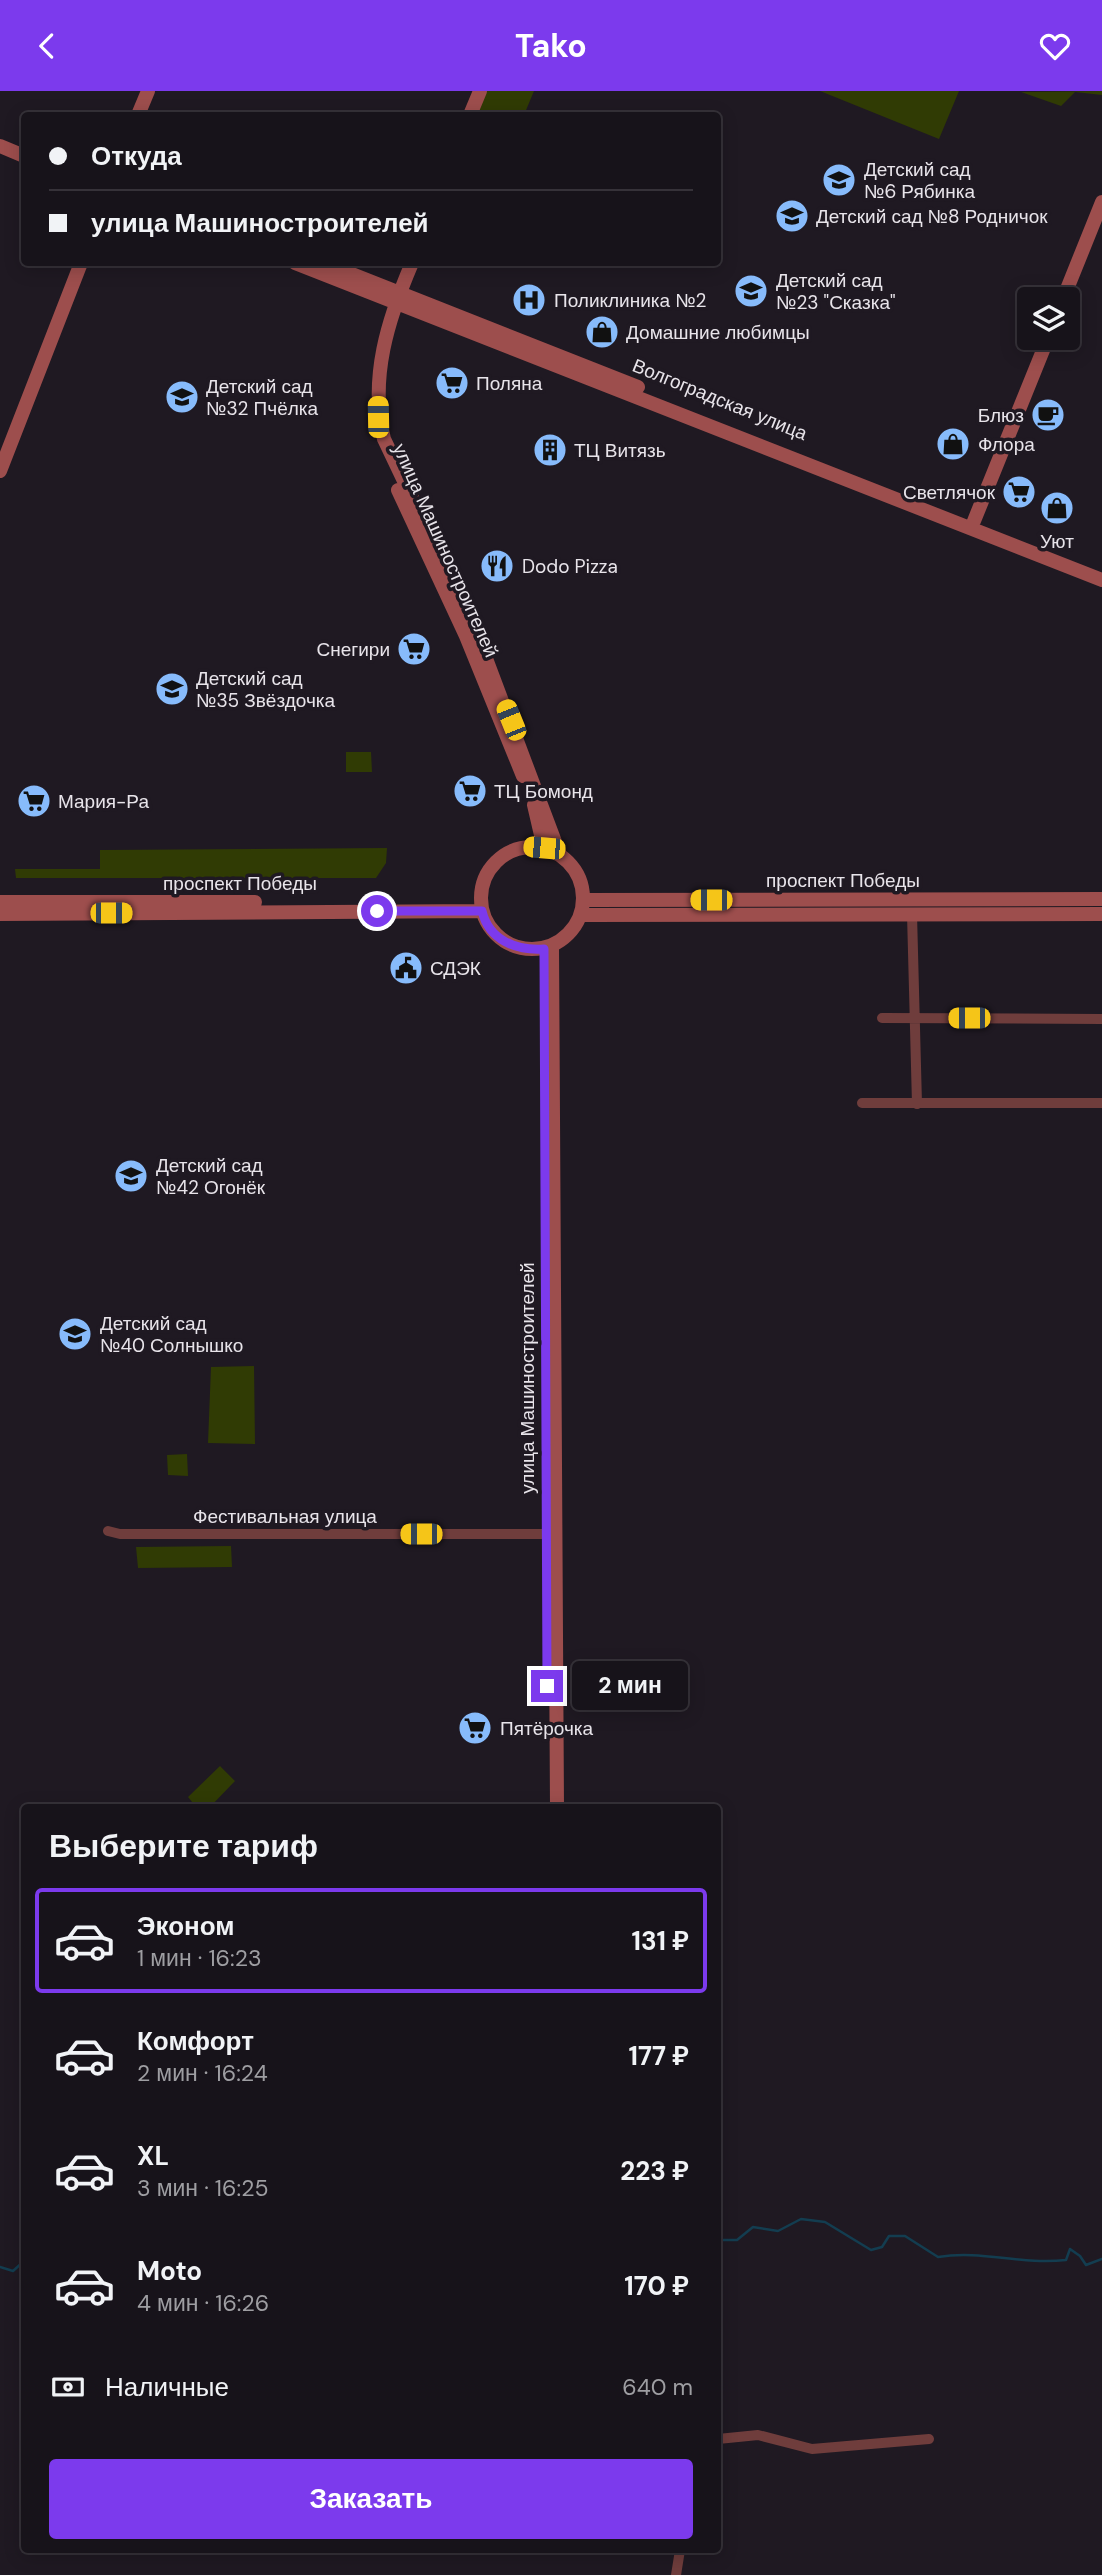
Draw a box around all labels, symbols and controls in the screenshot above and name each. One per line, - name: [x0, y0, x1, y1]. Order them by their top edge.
- text: Tako: [515, 25, 587, 67]
- icon: back: [28, 27, 66, 65]
- icon: heart: [1036, 27, 1074, 65]
- text: Откуда: [91, 139, 182, 173]
- place label: Детский сад №6 Рябинка: [864, 157, 975, 204]
- school or university icon: Детский сад №6 Рябинка: [820, 161, 858, 199]
- school or university icon: Детский сад №8 Родничок: [773, 197, 811, 235]
- place label: Детский сад №8 Родничок: [816, 204, 1048, 229]
- text: улица Машиностроителей: [91, 206, 429, 240]
- place label: Детский сад №23 "Сказка": [776, 268, 895, 315]
- school or university icon: Детский сад №23 "Сказка": [732, 272, 770, 310]
- hospital icon: Поликлиника №2: [510, 281, 548, 319]
- map controls: [1017, 287, 1080, 350]
- button: layers: [1017, 287, 1080, 350]
- place label: Поликлиника №2: [554, 288, 707, 313]
- shop icon: Домашние любимцы: [583, 313, 621, 351]
- place label: Домашние любимцы: [626, 320, 810, 345]
- street label: Волгоградская улица: [629, 353, 811, 446]
- supermarket icon: Поляна: [433, 364, 471, 402]
- place label: Поляна: [476, 371, 543, 396]
- place label: Детский сад №32 Пчёлка: [206, 374, 319, 421]
- school or university icon: Детский сад №32 Пчёлка: [163, 378, 201, 416]
- car: [368, 396, 389, 438]
- cafe icon: Блюз: [1029, 396, 1067, 434]
- place label: Блюз: [978, 403, 1024, 428]
- shop icon: Флора: [934, 425, 972, 463]
- building icon: ТЦ Витязь: [531, 431, 569, 469]
- place label: Флора: [978, 432, 1035, 457]
- place label: ТЦ Витязь: [574, 438, 666, 463]
- street label: улица Машиностроителей: [387, 439, 504, 661]
- supermarket icon: Светлячок: [1000, 473, 1038, 511]
- place label: Светлячок: [903, 480, 996, 505]
- shop icon: Уют: [1038, 489, 1076, 527]
- place label: Уют: [1040, 529, 1074, 554]
- restaurant icon: Dodo Pizza: [478, 547, 516, 585]
- place label: Dodo Pizza: [522, 554, 618, 579]
- supermarket icon: Снегири: [395, 630, 433, 668]
- place label: Снегири: [316, 637, 390, 662]
- place label: Детский сад №35 Звёздочка: [196, 666, 336, 713]
- school or university icon: Детский сад №35 Звёздочка: [153, 670, 191, 708]
- car: [494, 697, 529, 743]
- supermarket icon: ТЦ Бомонд: [451, 772, 489, 810]
- place label: ТЦ Бомонд: [494, 779, 593, 804]
- supermarket icon: Мария-Ра: [15, 782, 53, 820]
- place label: Мария-Ра: [58, 789, 149, 814]
- car: [523, 836, 566, 860]
- street label: проспект Победы: [766, 868, 920, 893]
- street label: проспект Победы: [163, 871, 317, 896]
- car: [691, 890, 733, 911]
- route start: [361, 895, 393, 927]
- car: [91, 903, 133, 924]
- public building icon: СДЭК: [387, 949, 425, 987]
- place label: СДЭК: [430, 956, 481, 981]
- car: [949, 1008, 991, 1029]
- place label: Детский сад №42 Огонёк: [156, 1153, 266, 1200]
- school or university icon: Детский сад №42 Огонёк: [112, 1157, 150, 1195]
- street label: улица Машиностроителей: [515, 1262, 540, 1494]
- place label: Детский сад №40 Солнышко: [100, 1311, 243, 1358]
- school or university icon: Детский сад №40 Солнышко: [56, 1315, 94, 1353]
- street label: Фестивальная улица: [193, 1504, 377, 1529]
- car: [401, 1524, 443, 1545]
- callout: 2 мин: [572, 1661, 687, 1711]
- route end: [531, 1670, 563, 1702]
- text: 2 мин: [598, 1670, 662, 1700]
- supermarket icon: Пятёрочка: [456, 1709, 494, 1747]
- place label: Пятёрочка: [500, 1716, 594, 1741]
- text: Выберите тариф: [49, 1825, 318, 1867]
- icon: car: [53, 1909, 116, 1972]
- text: Эконом: [137, 1909, 235, 1943]
- text: 131 ₽: [631, 1924, 689, 1958]
- text: 1 мин · 16:23: [137, 1943, 262, 1973]
- icon: car: [53, 2024, 116, 2087]
- text: Комфорт: [137, 2024, 254, 2058]
- text: 177 ₽: [628, 2039, 689, 2073]
- text: 2 мин · 16:24: [137, 2058, 268, 2088]
- icon: car: [53, 2139, 116, 2202]
- text: XL: [137, 2139, 169, 2173]
- text: 223 ₽: [620, 2154, 689, 2188]
- text: 3 мин · 16:25: [137, 2173, 268, 2203]
- icon: car: [53, 2254, 116, 2317]
- text: Moto: [137, 2254, 202, 2288]
- text: 170 ₽: [624, 2269, 689, 2303]
- text: 4 мин · 16:26: [137, 2288, 269, 2318]
- icon: cash: [49, 2368, 87, 2406]
- text: Наличные: [105, 2370, 229, 2404]
- text: 640 m: [622, 2372, 693, 2402]
- button: Заказать: [49, 2459, 693, 2539]

